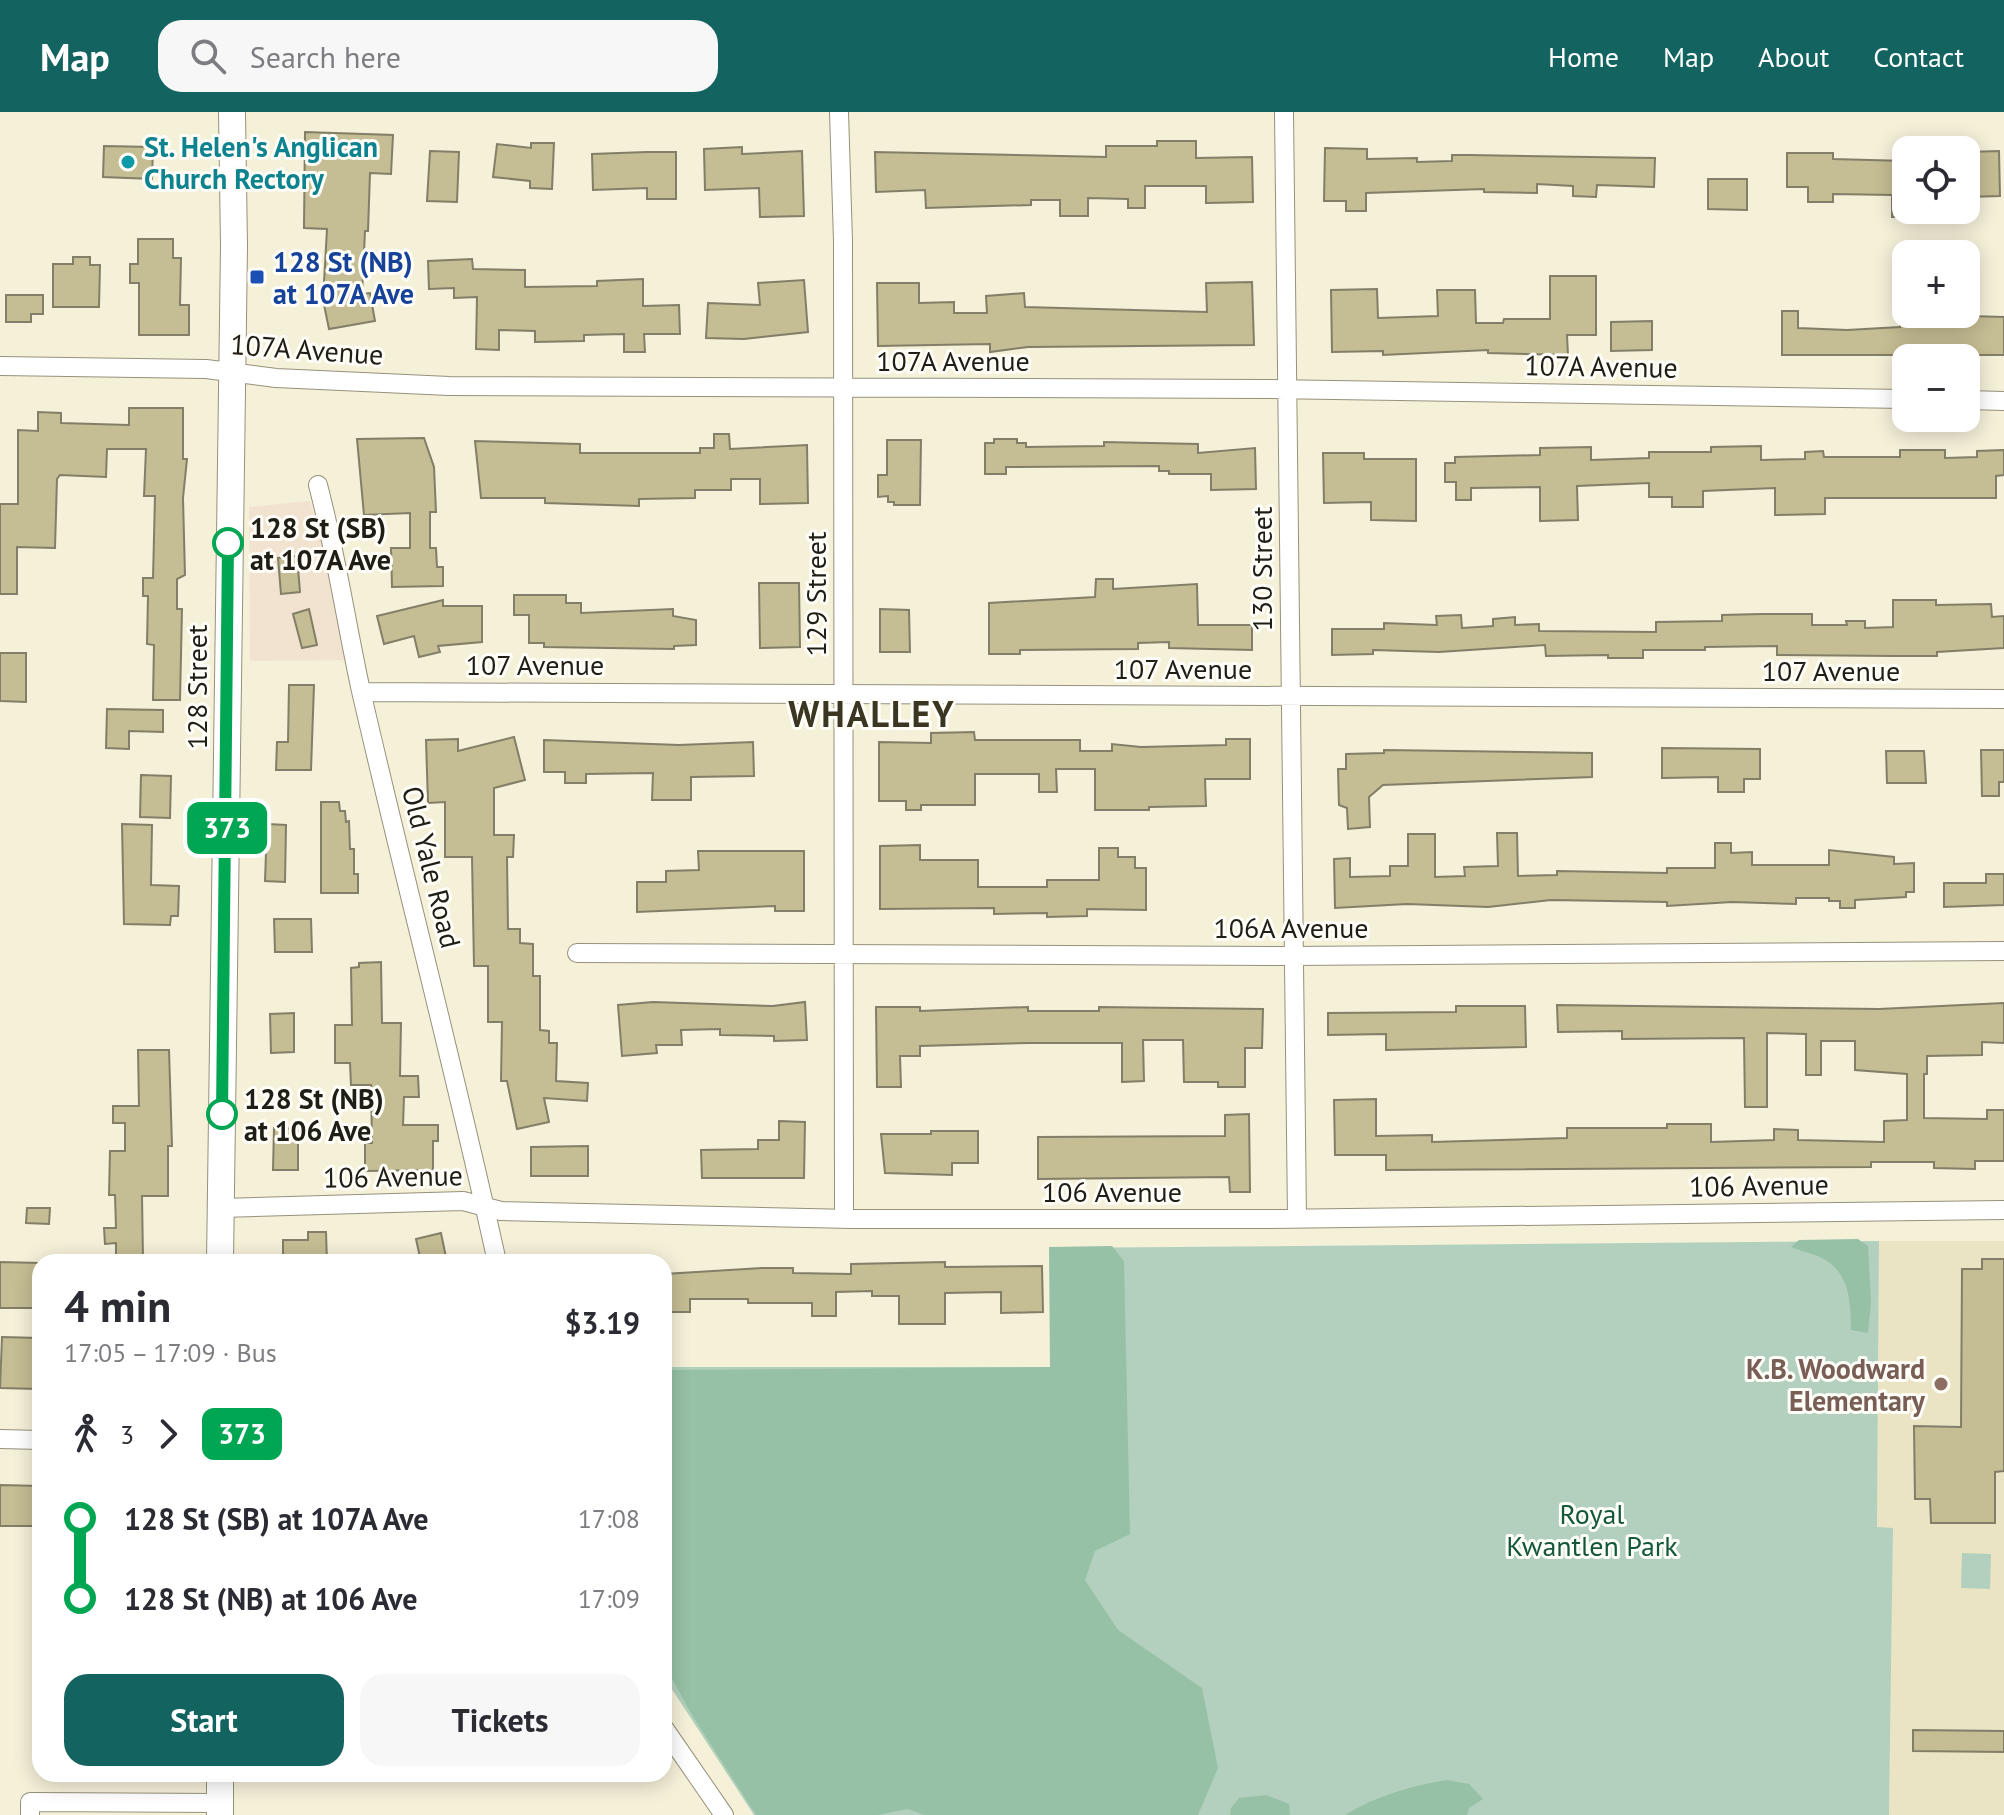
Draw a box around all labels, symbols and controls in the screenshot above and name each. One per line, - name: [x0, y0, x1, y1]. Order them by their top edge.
- search box: [158, 20, 718, 92]
- text: Map: [40, 32, 110, 81]
- icon: search: [186, 34, 230, 78]
- text: Search here: [250, 37, 401, 76]
- text: Home: [1548, 38, 1619, 75]
- text: Map: [1663, 38, 1714, 75]
- text: About: [1758, 38, 1829, 75]
- text: Contact: [1873, 38, 1964, 75]
- place label: St. Helen's Anglican Church Rectory: [144, 128, 378, 197]
- map controls: [1892, 136, 1980, 432]
- button: locate: [1892, 136, 1980, 224]
- marker: St. Helen's Anglican Church Rectory: [119, 153, 137, 171]
- button: +: [1892, 240, 1980, 328]
- place label: 128 St (NB) at 107A Ave: [273, 243, 414, 312]
- marker: 128 St (NB) at 107A Ave: [248, 268, 266, 286]
- street label: 107A Avenue: [229, 325, 385, 373]
- street label: 107A Avenue: [876, 342, 1030, 379]
- button: −: [1892, 344, 1980, 432]
- street label: 107A Avenue: [1524, 346, 1678, 386]
- street label: 130 Street: [1243, 506, 1280, 631]
- place label: 128 St (SB) at 107A Ave: [250, 509, 391, 578]
- marker: 128 St (SB) at 107A Ave: [213, 528, 243, 558]
- street label: 129 Street: [797, 531, 834, 656]
- street label: 128 Street: [178, 624, 215, 749]
- street label: 107 Avenue: [466, 646, 604, 683]
- street label: 107 Avenue: [1114, 650, 1252, 687]
- street label: 107 Avenue: [1762, 652, 1900, 689]
- district label: WHALLEY: [788, 690, 956, 737]
- street label: Old Yale Road: [394, 782, 470, 952]
- line badge: 373: [181, 802, 273, 854]
- text: 373: [203, 809, 251, 846]
- street label: 106A Avenue: [1213, 909, 1369, 946]
- place label: 128 St (NB) at 106 Ave: [244, 1080, 384, 1149]
- marker: 128 St (NB) at 106 Ave: [207, 1099, 237, 1129]
- street label: 106 Avenue: [323, 1156, 463, 1196]
- street label: 106 Avenue: [1689, 1165, 1829, 1205]
- street label: 106 Avenue: [1042, 1173, 1182, 1210]
- text: 4 min: [64, 1277, 171, 1334]
- text: $3.19: [565, 1303, 640, 1342]
- text: 17:05 – 17:09 · Bus: [64, 1336, 277, 1369]
- place label: K.B. Woodward Elementary: [1746, 1350, 1926, 1419]
- marker: K.B. Woodward Elementary: [1932, 1375, 1950, 1393]
- icon: walk: [64, 1412, 108, 1456]
- icon: forward: [146, 1412, 190, 1456]
- text: 373: [218, 1415, 266, 1452]
- text: 3: [120, 1418, 134, 1451]
- park label: Royal Kwantlen Park: [1506, 1495, 1678, 1564]
- text: 128 St (SB) at 107A Ave: [124, 1499, 428, 1538]
- text: 17:08: [578, 1502, 640, 1535]
- text: 128 St (NB) at 106 Ave: [124, 1579, 417, 1618]
- text: 17:09: [578, 1582, 640, 1615]
- button: Start: [64, 1674, 344, 1766]
- button: Tickets: [360, 1674, 640, 1766]

